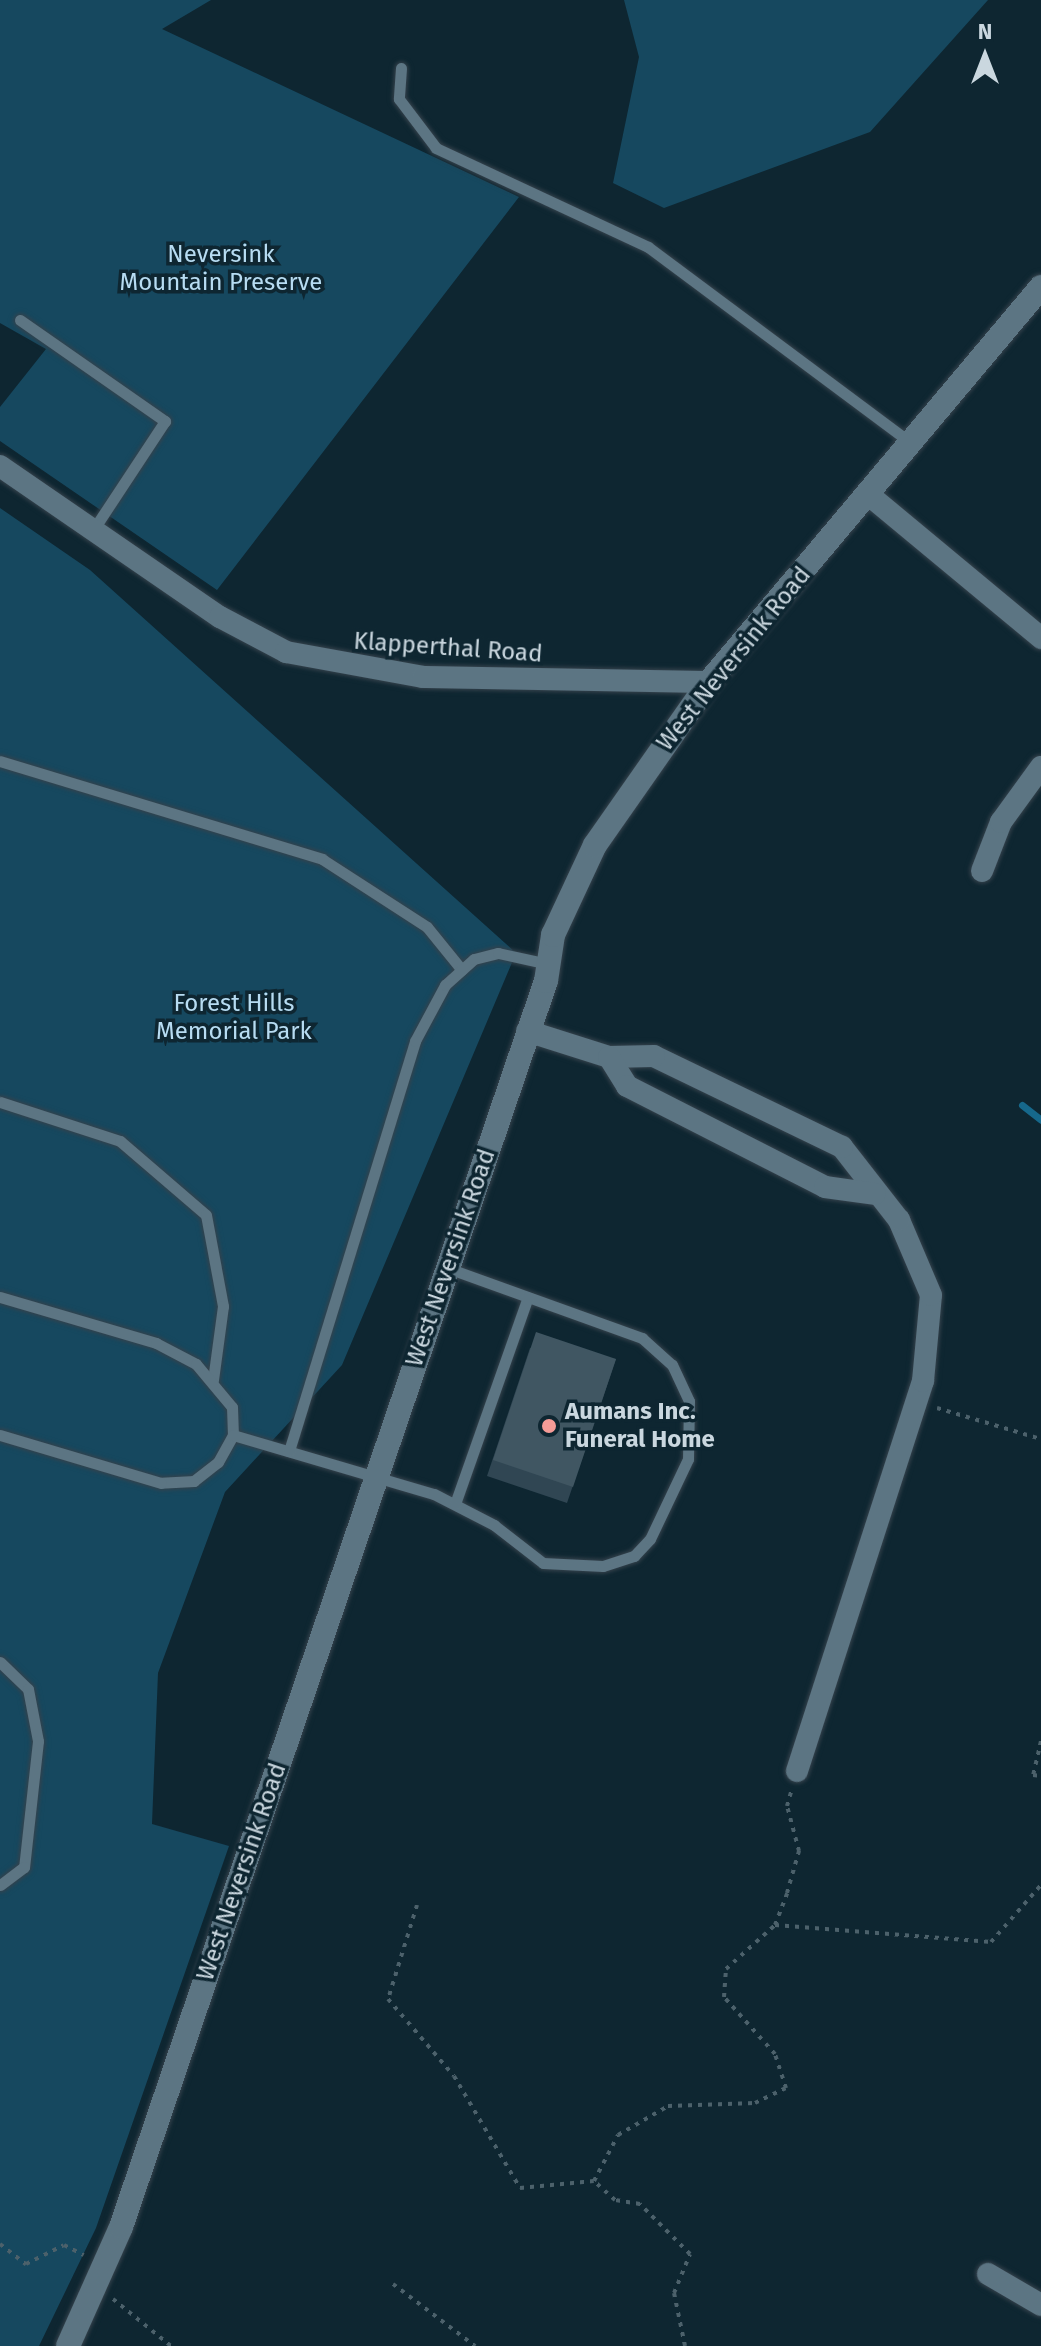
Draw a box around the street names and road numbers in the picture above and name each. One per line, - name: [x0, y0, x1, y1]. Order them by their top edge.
- street label: West Neversink Road: [651, 561, 817, 757]
- street label: Klapperthal Road: [353, 627, 543, 669]
- street label: West Neversink Road: [400, 1146, 502, 1370]
- street label: West Neversink Road: [191, 1760, 293, 1984]

